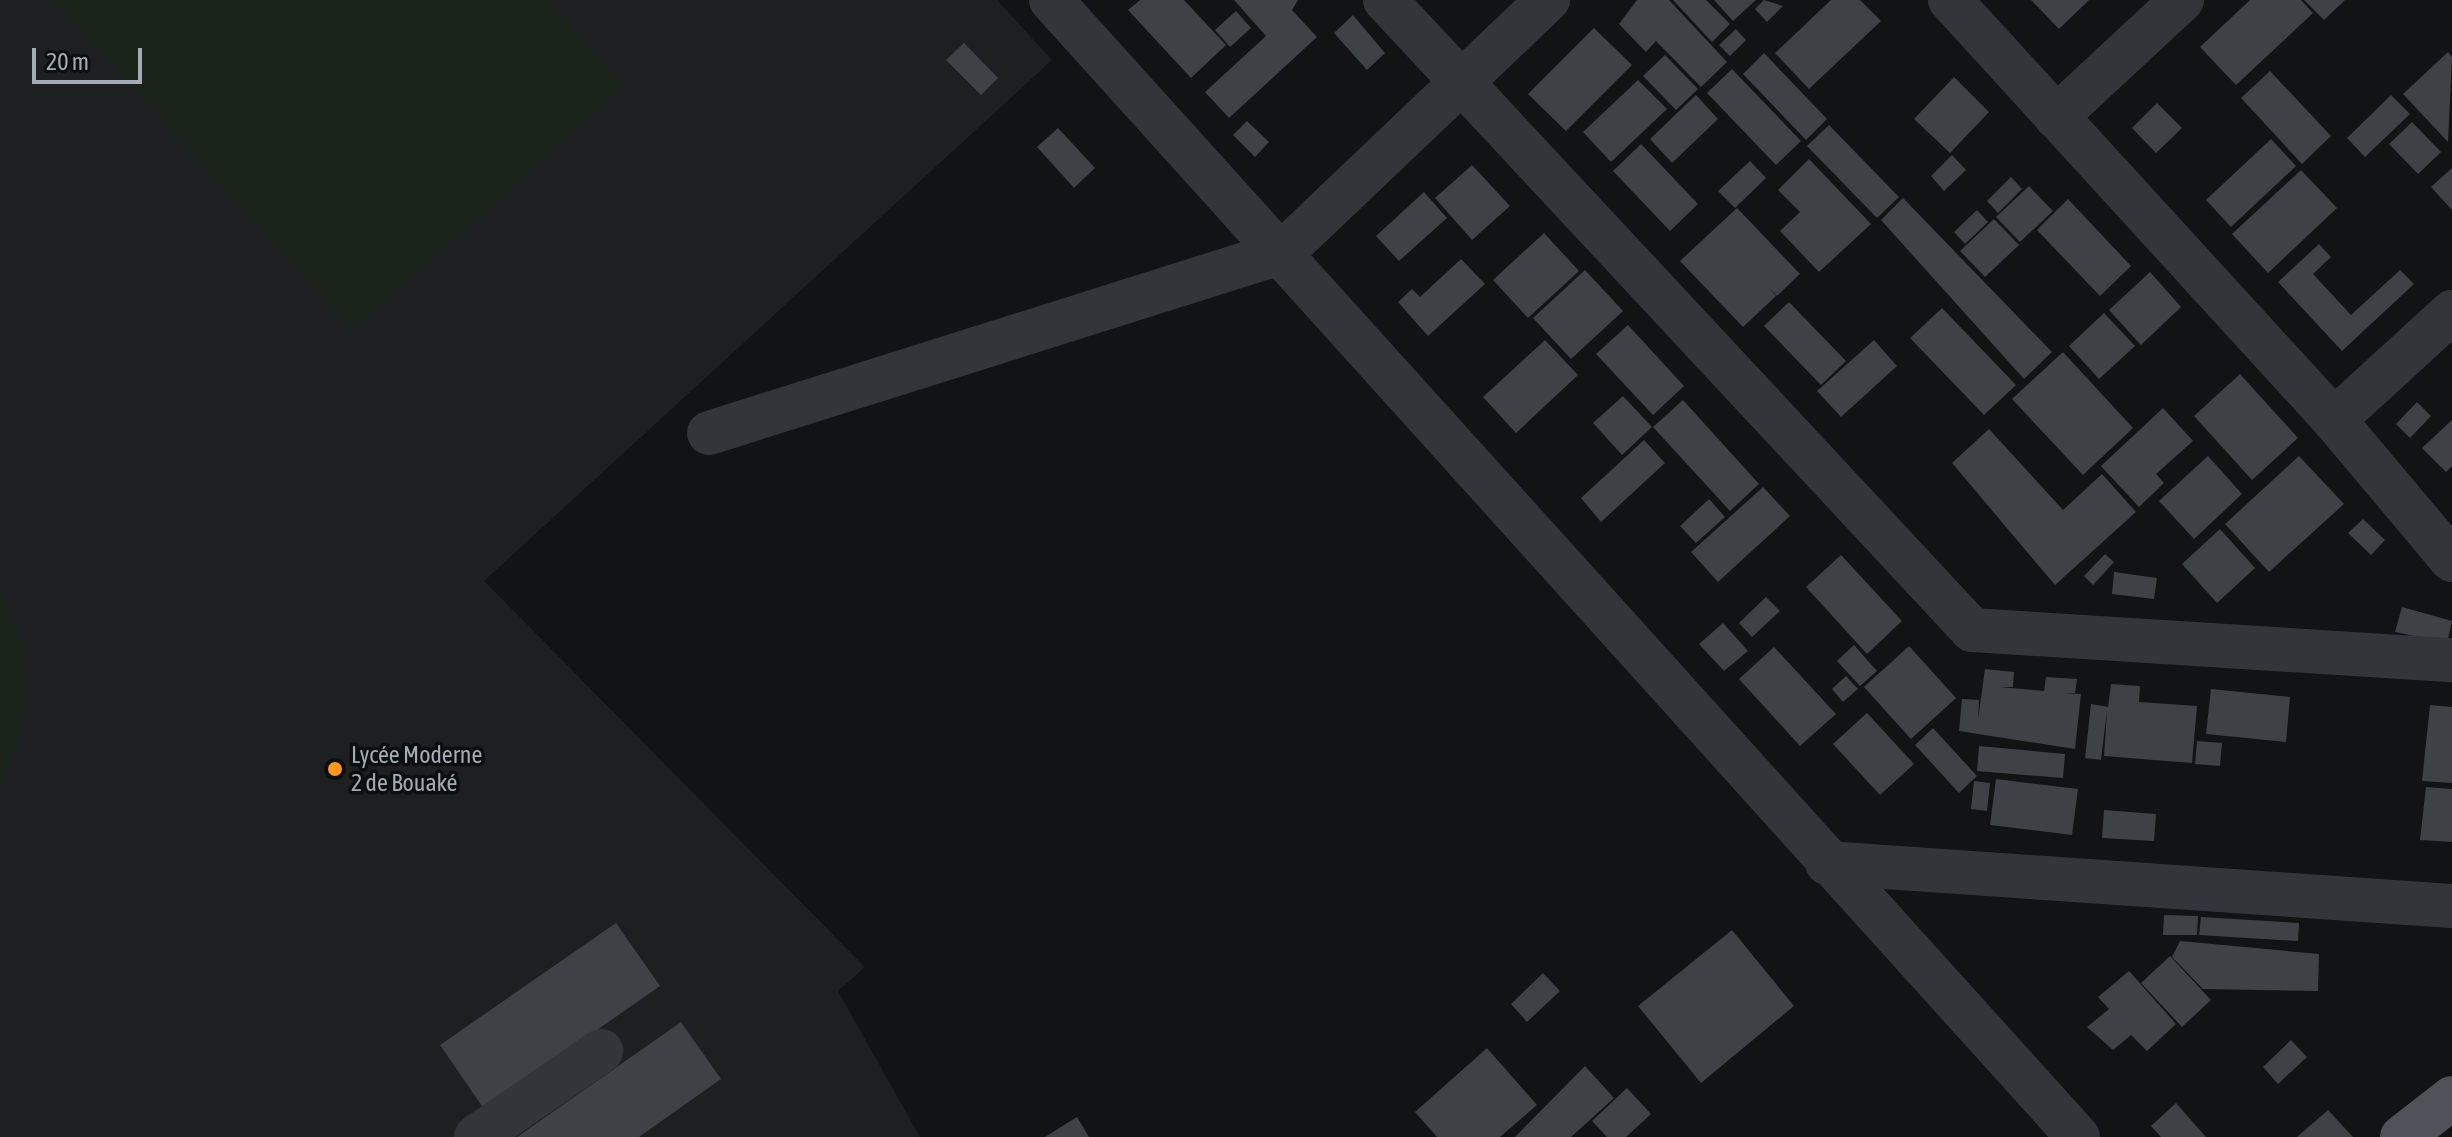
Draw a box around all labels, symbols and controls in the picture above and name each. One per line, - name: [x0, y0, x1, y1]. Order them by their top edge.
- scale bar: [36, 32, 146, 82]
- text: 20 m: [46, 48, 89, 75]
- place label: Lycée Moderne 2 de Bouaké: [351, 741, 482, 797]
- marker: Lycée Moderne 2 de Bouaké: [326, 760, 344, 778]

